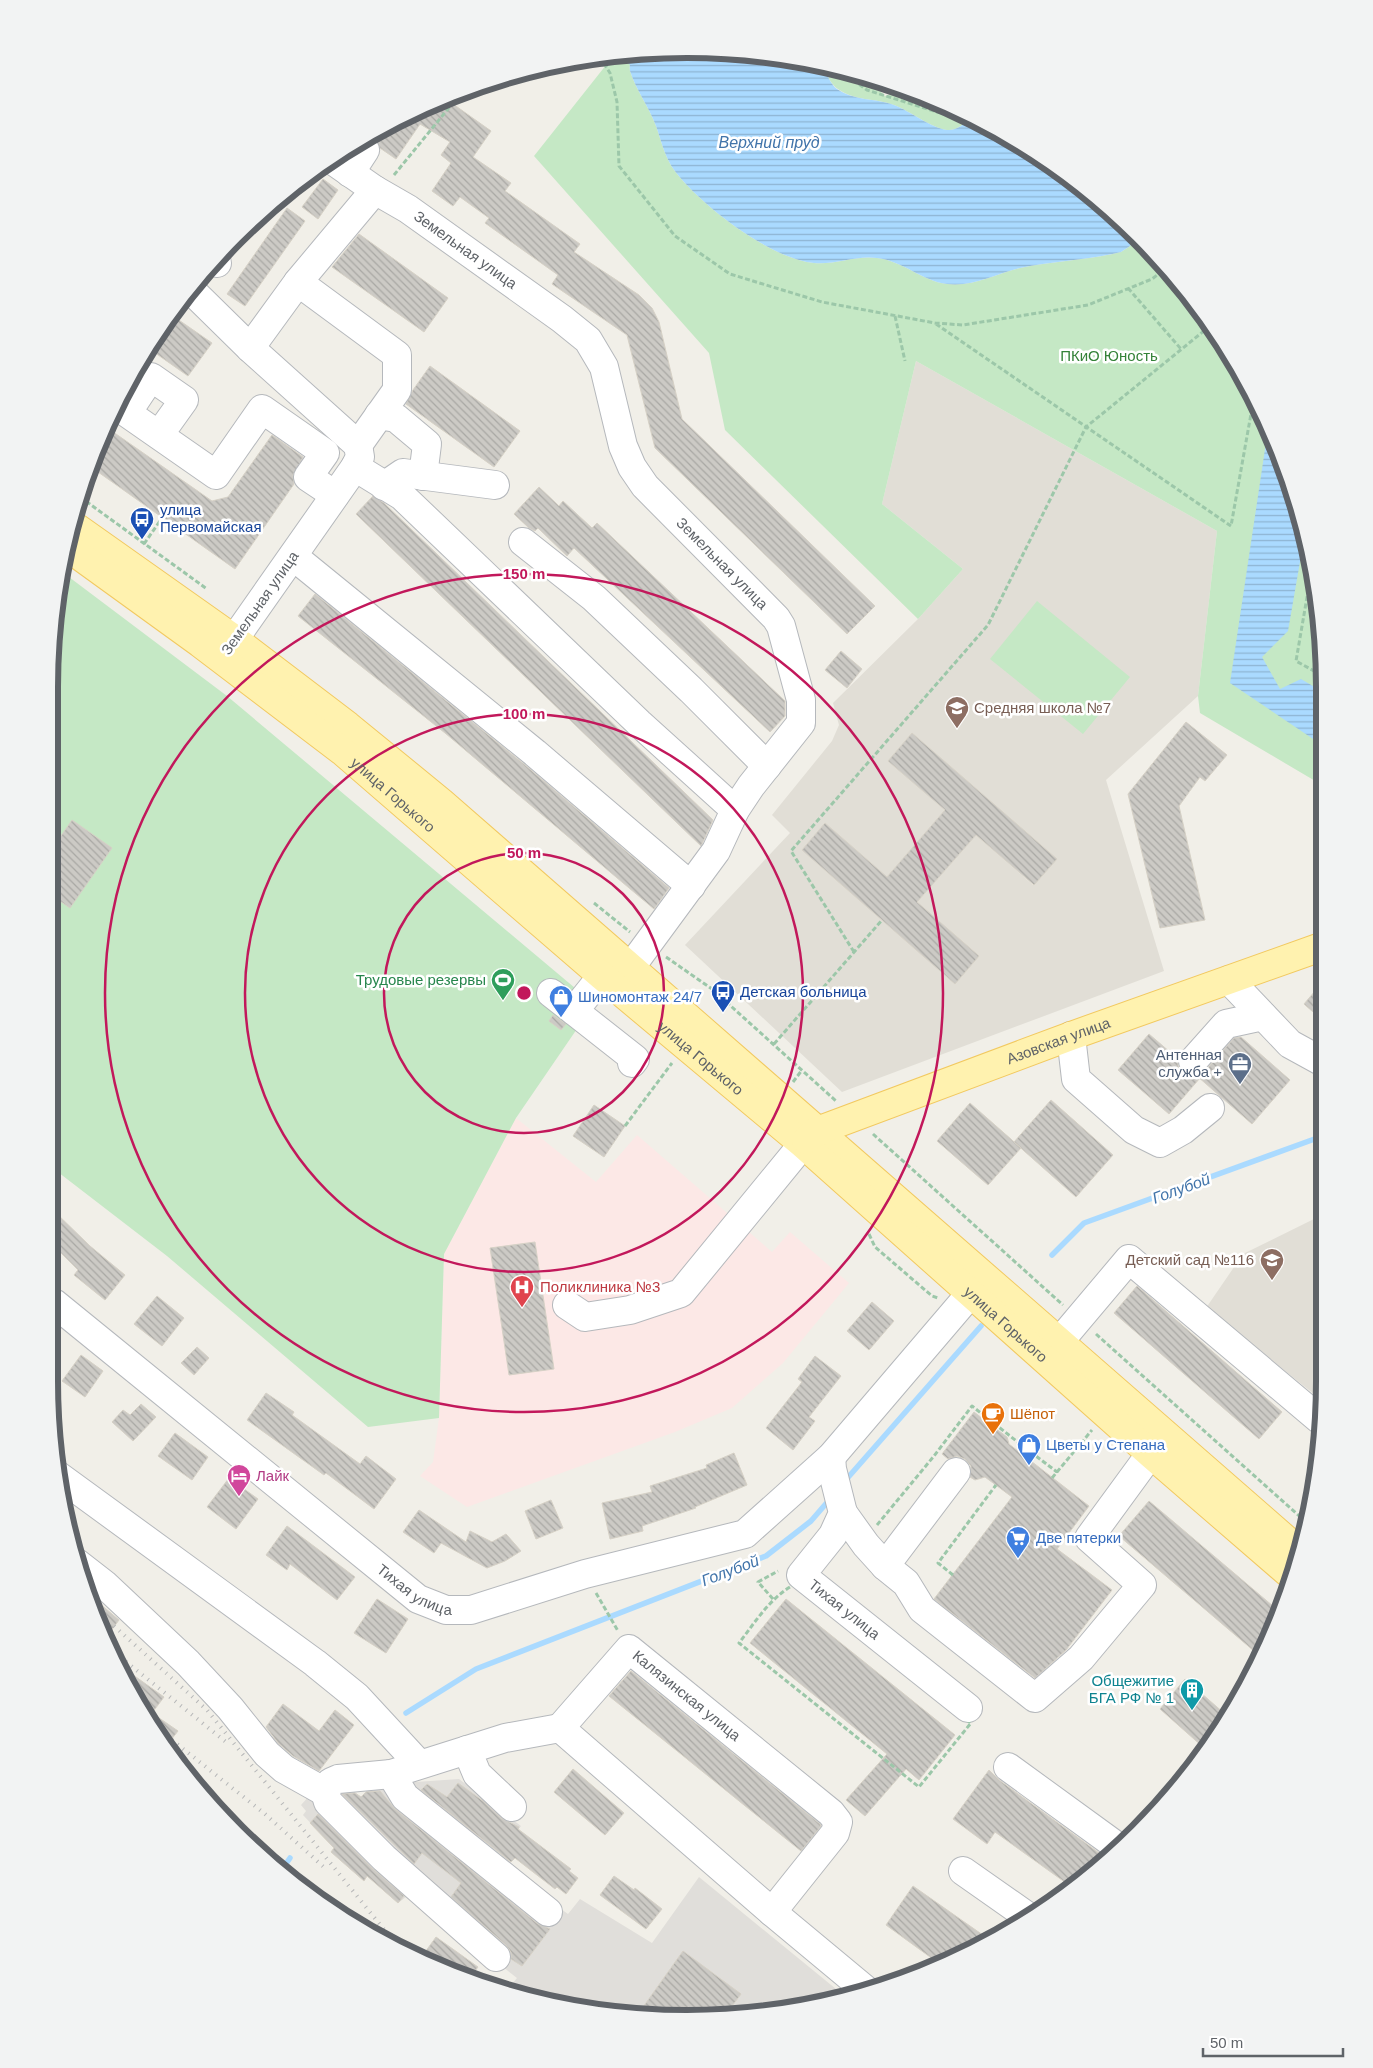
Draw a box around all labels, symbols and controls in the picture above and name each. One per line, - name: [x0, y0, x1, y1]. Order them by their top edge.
- water label: Верхний пруд: [719, 134, 820, 151]
- street label: Земельная улица: [411, 207, 521, 292]
- park label: ПКиО Юность: [1060, 347, 1158, 364]
- place label: улица Первомайская: [160, 501, 262, 535]
- bus stop icon: улица Первомайская: [129, 506, 155, 540]
- street label: Земельная улица: [673, 514, 772, 613]
- street label: Земельная улица: [218, 547, 302, 658]
- text: 150 m: [503, 565, 545, 582]
- school or university icon: Средняя школа №7: [944, 695, 970, 729]
- place label: Средняя школа №7: [974, 699, 1111, 716]
- text: 100 m: [503, 705, 545, 722]
- street label: улица Горького: [348, 754, 439, 836]
- text: 50 m: [507, 844, 541, 861]
- sports icon: Трудовые резервы: [490, 967, 516, 1001]
- place label: Трудовые резервы: [356, 971, 486, 988]
- bus stop icon: Детская больница: [710, 979, 736, 1013]
- place label: Детская больница: [740, 983, 867, 1000]
- centre of rings: [515, 984, 533, 1002]
- shop icon: Шиномонтаж 24/7: [548, 984, 574, 1018]
- place label: Шиномонтаж 24/7: [578, 988, 702, 1005]
- street label: Азовская улица: [1004, 1013, 1113, 1067]
- street label: улица Горького: [655, 1018, 747, 1098]
- place label: Антенная служба +: [1156, 1046, 1222, 1080]
- office icon: Антенная служба +: [1227, 1051, 1253, 1085]
- water label: Голубой: [1150, 1170, 1213, 1207]
- school or university icon: Детский сад №116: [1259, 1247, 1285, 1281]
- place label: Детский сад №116: [1126, 1251, 1254, 1268]
- hospital icon: Поликлиника №3: [509, 1274, 535, 1308]
- place label: Поликлиника №3: [540, 1278, 660, 1295]
- street label: улица Горького: [961, 1283, 1051, 1366]
- cafe icon: Шёпот: [980, 1401, 1006, 1435]
- place label: Шёпот: [1010, 1405, 1055, 1422]
- shop icon: Цветы у Степана: [1016, 1432, 1042, 1466]
- place label: Цветы у Степана: [1046, 1436, 1166, 1453]
- hotel icon: Лайк: [226, 1463, 252, 1497]
- place label: Лайк: [256, 1467, 290, 1484]
- supermarket icon: Две пятерки: [1005, 1525, 1031, 1559]
- place label: Две пятерки: [1036, 1529, 1121, 1546]
- water label: Голубой: [699, 1552, 761, 1589]
- street label: Тихая улица: [374, 1560, 452, 1618]
- street label: Тихая улица: [806, 1576, 884, 1643]
- street label: Калязинская улица: [630, 1647, 745, 1745]
- place label: Общежитие БГА РФ № 1: [1089, 1672, 1174, 1706]
- building icon: Общежитие БГА РФ № 1: [1179, 1677, 1205, 1711]
- scale bar: [1203, 2026, 1343, 2058]
- text: 50 m: [1210, 2034, 1243, 2051]

